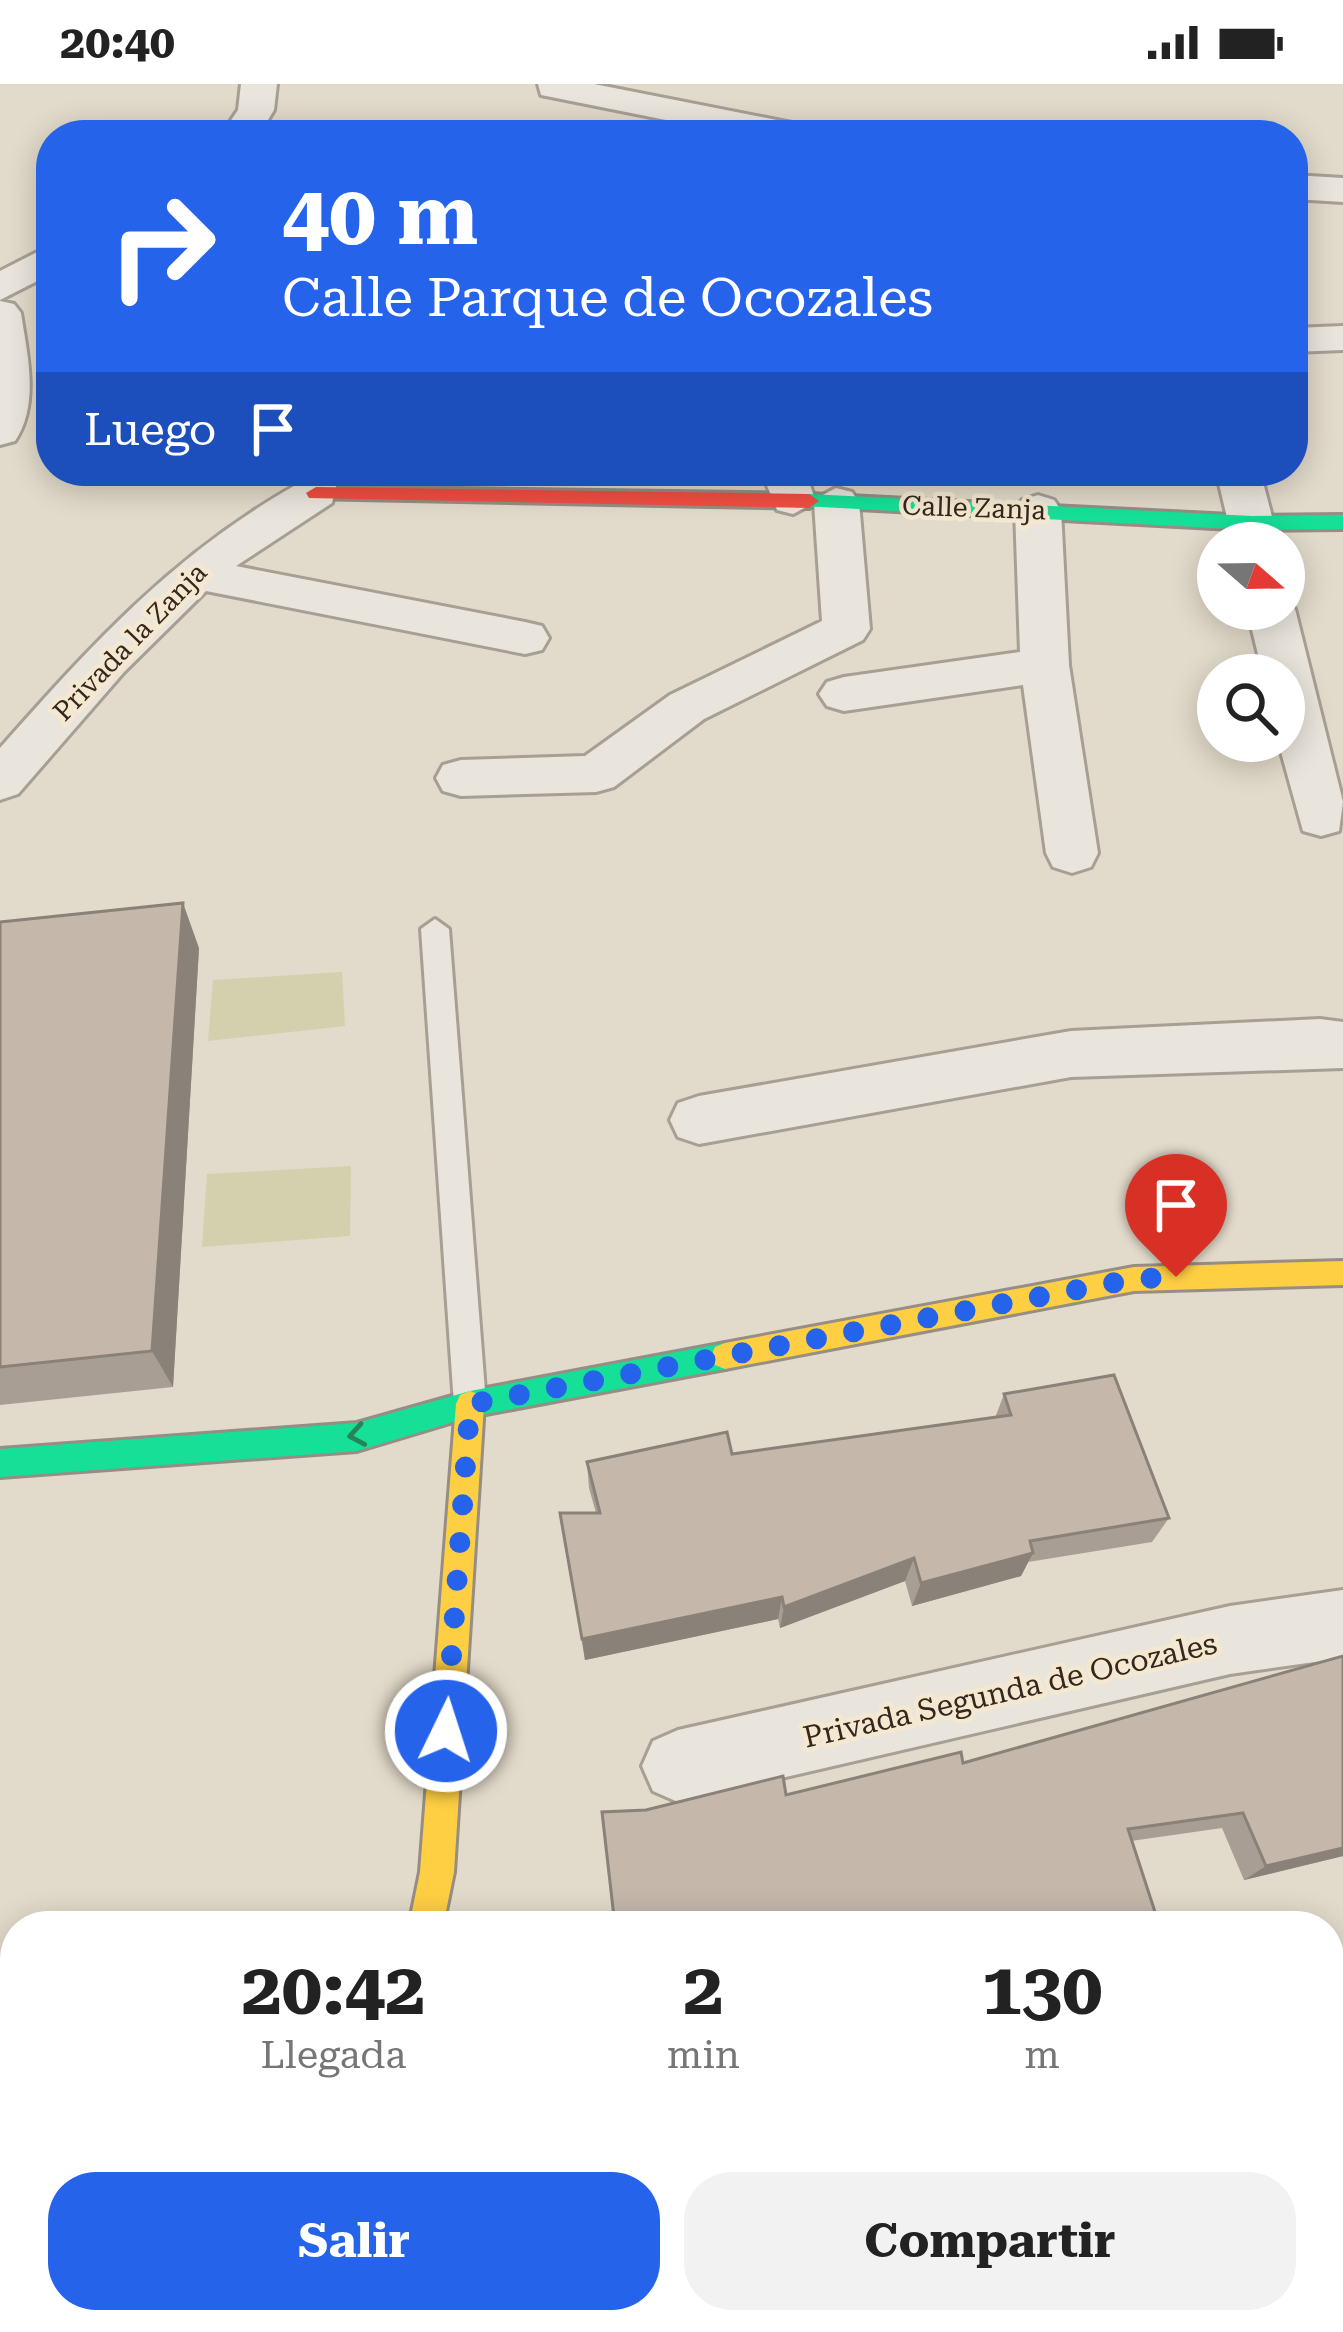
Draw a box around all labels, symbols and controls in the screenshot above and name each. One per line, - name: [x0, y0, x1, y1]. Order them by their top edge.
- text: 20:40: [60, 16, 175, 69]
- text: 40 m: [282, 166, 478, 264]
- icon: right: [84, 168, 240, 324]
- text: Calle Parque de Ocozales: [282, 266, 933, 329]
- icon: arrive: [240, 396, 306, 462]
- text: Luego: [84, 403, 216, 456]
- street label: Calle Zanja: [901, 489, 1047, 527]
- north arrow: [1197, 522, 1305, 630]
- map controls: [1197, 522, 1305, 762]
- street label: Privada la Zanja: [47, 556, 214, 728]
- button: search: [1197, 654, 1305, 762]
- pin: [1125, 1154, 1227, 1277]
- icon: arrive: [1143, 1172, 1209, 1238]
- one-way arrow: [347, 1421, 367, 1446]
- street label: Privada Segunda de Ocozales: [800, 1625, 1220, 1755]
- position arrow: [383, 1668, 509, 1794]
- text: 20:42: [242, 1947, 425, 2032]
- text: 2: [683, 1947, 724, 2032]
- text: 130: [982, 1947, 1102, 2032]
- text: Llegada: [260, 2032, 406, 2078]
- text: min: [667, 2032, 740, 2078]
- text: m: [1024, 2032, 1060, 2078]
- button: Salir: [48, 2172, 660, 2310]
- button: Compartir: [684, 2172, 1296, 2310]

